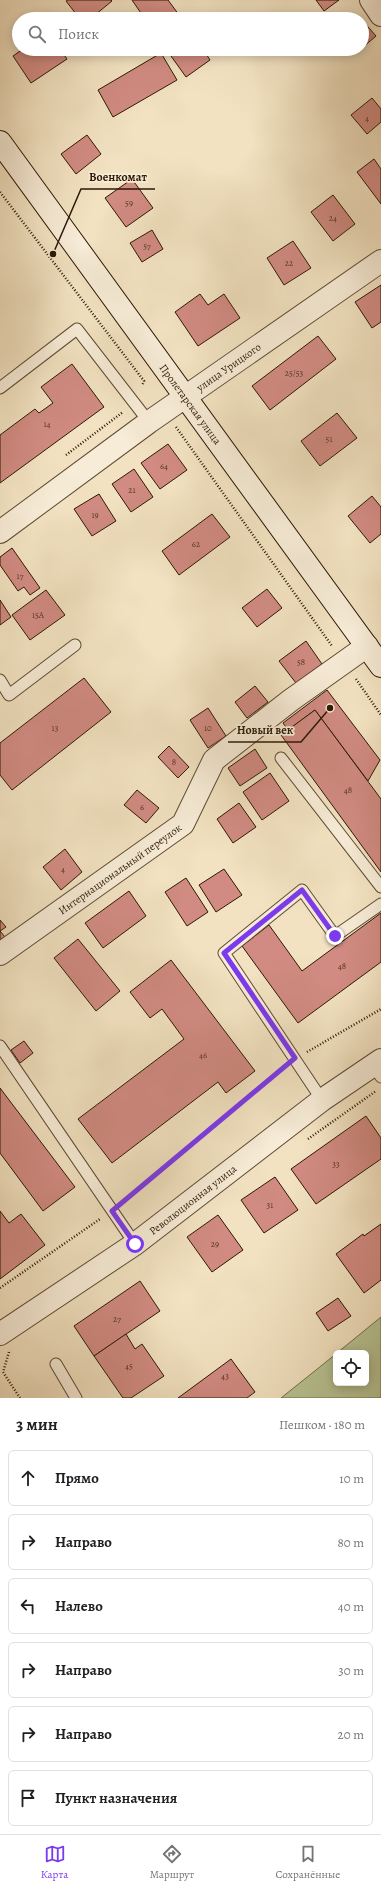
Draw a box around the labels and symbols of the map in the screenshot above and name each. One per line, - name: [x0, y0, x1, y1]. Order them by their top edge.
- house number: 4: [365, 112, 369, 124]
- callout: Военкомат: [81, 165, 155, 189]
- text: Военкомат: [89, 169, 147, 185]
- house number: 59: [125, 197, 133, 209]
- house number: 24: [329, 212, 337, 224]
- house number: 57: [143, 240, 151, 252]
- house number: 22: [285, 257, 294, 269]
- street label: улица Урицкого: [192, 339, 264, 395]
- street label: Пролетарская улица: [156, 361, 225, 448]
- house number: 25/53: [285, 367, 304, 379]
- house number: 14: [43, 418, 51, 430]
- house number: 51: [326, 433, 332, 445]
- house number: 64: [160, 460, 168, 472]
- house number: 21: [128, 484, 136, 496]
- house number: 19: [91, 509, 99, 521]
- house number: 62: [192, 538, 201, 550]
- house number: 17: [17, 570, 24, 582]
- house number: 15А: [32, 609, 45, 621]
- house number: 58: [297, 656, 305, 668]
- callout: Новый век: [228, 718, 301, 742]
- house number: 13: [52, 722, 59, 734]
- house number: 10: [204, 722, 212, 734]
- text: Новый век: [237, 722, 294, 738]
- house number: 8: [172, 756, 176, 768]
- house number: 48: [344, 784, 352, 796]
- house number: 6: [140, 801, 144, 813]
- street label: Интернациональный переулок: [55, 820, 185, 918]
- house number: 4: [61, 863, 65, 875]
- route end: [326, 927, 344, 945]
- house number: 48: [338, 960, 346, 972]
- house number: 46: [199, 1049, 207, 1061]
- house number: 33: [332, 1158, 340, 1170]
- street label: Революционная улица: [146, 1161, 240, 1238]
- house number: 31: [267, 1199, 273, 1211]
- route start: [126, 1235, 144, 1253]
- house number: 29: [211, 1238, 219, 1250]
- house number: 27: [113, 1313, 121, 1325]
- house number: 45: [125, 1360, 133, 1372]
- house number: 43: [221, 1370, 229, 1382]

